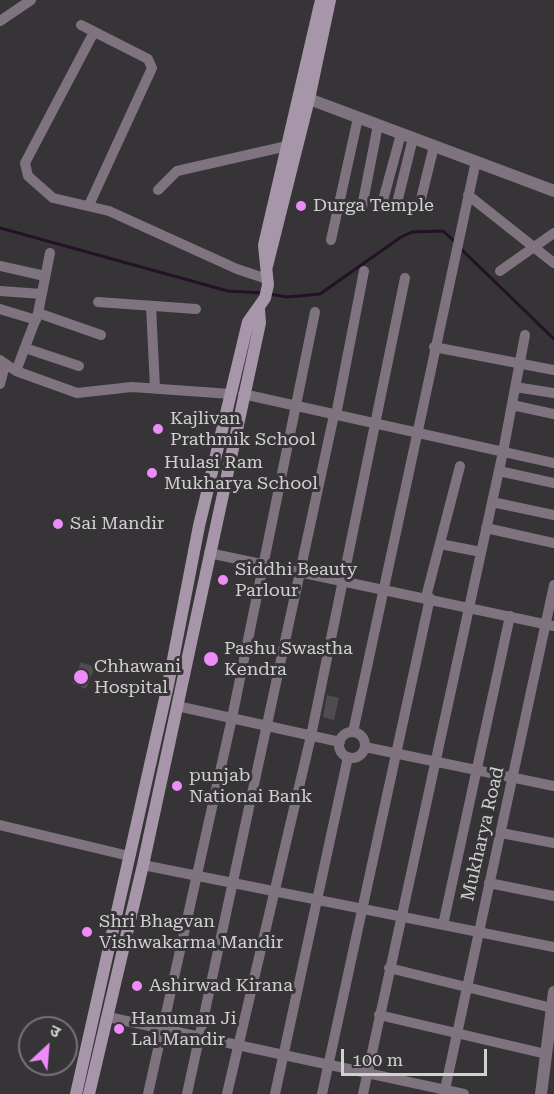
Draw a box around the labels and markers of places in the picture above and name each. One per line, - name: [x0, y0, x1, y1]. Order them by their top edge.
- place label: Durga Temple: [313, 195, 434, 217]
- marker: Durga Temple: [294, 199, 308, 213]
- place label: Kajlivan Prathmik School: [170, 408, 316, 450]
- marker: Kajlivan Prathmik School: [151, 422, 165, 436]
- place label: Hulasi Ram Mukharya School: [164, 452, 318, 494]
- marker: Hulasi Ram Mukharya School: [145, 466, 159, 480]
- place label: Sai Mandir: [70, 513, 164, 535]
- marker: Sai Mandir: [51, 517, 65, 531]
- place label: Siddhi Beauty Parlour: [235, 559, 357, 602]
- marker: Siddhi Beauty Parlour: [216, 573, 230, 587]
- place label: Pashu Swastha Kendra: [224, 638, 353, 680]
- marker: Pashu Swastha Kendra: [202, 650, 220, 668]
- place label: Chhawani Hospital: [94, 656, 181, 698]
- marker: Chhawani Hospital: [72, 668, 90, 686]
- place label: punjab Nationai Bank: [189, 765, 312, 808]
- marker: punjab Nationai Bank: [170, 779, 184, 793]
- place label: Shri Bhagvan Vishwakarma Mandir: [99, 911, 283, 954]
- marker: Shri Bhagvan Vishwakarma Mandir: [80, 925, 94, 939]
- place label: Ashirwad Kirana: [149, 975, 293, 997]
- marker: Ashirwad Kirana: [130, 979, 144, 993]
- place label: Hanuman Ji Lal Mandir: [131, 1008, 236, 1050]
- marker: Hanuman Ji Lal Mandir: [112, 1022, 126, 1036]

